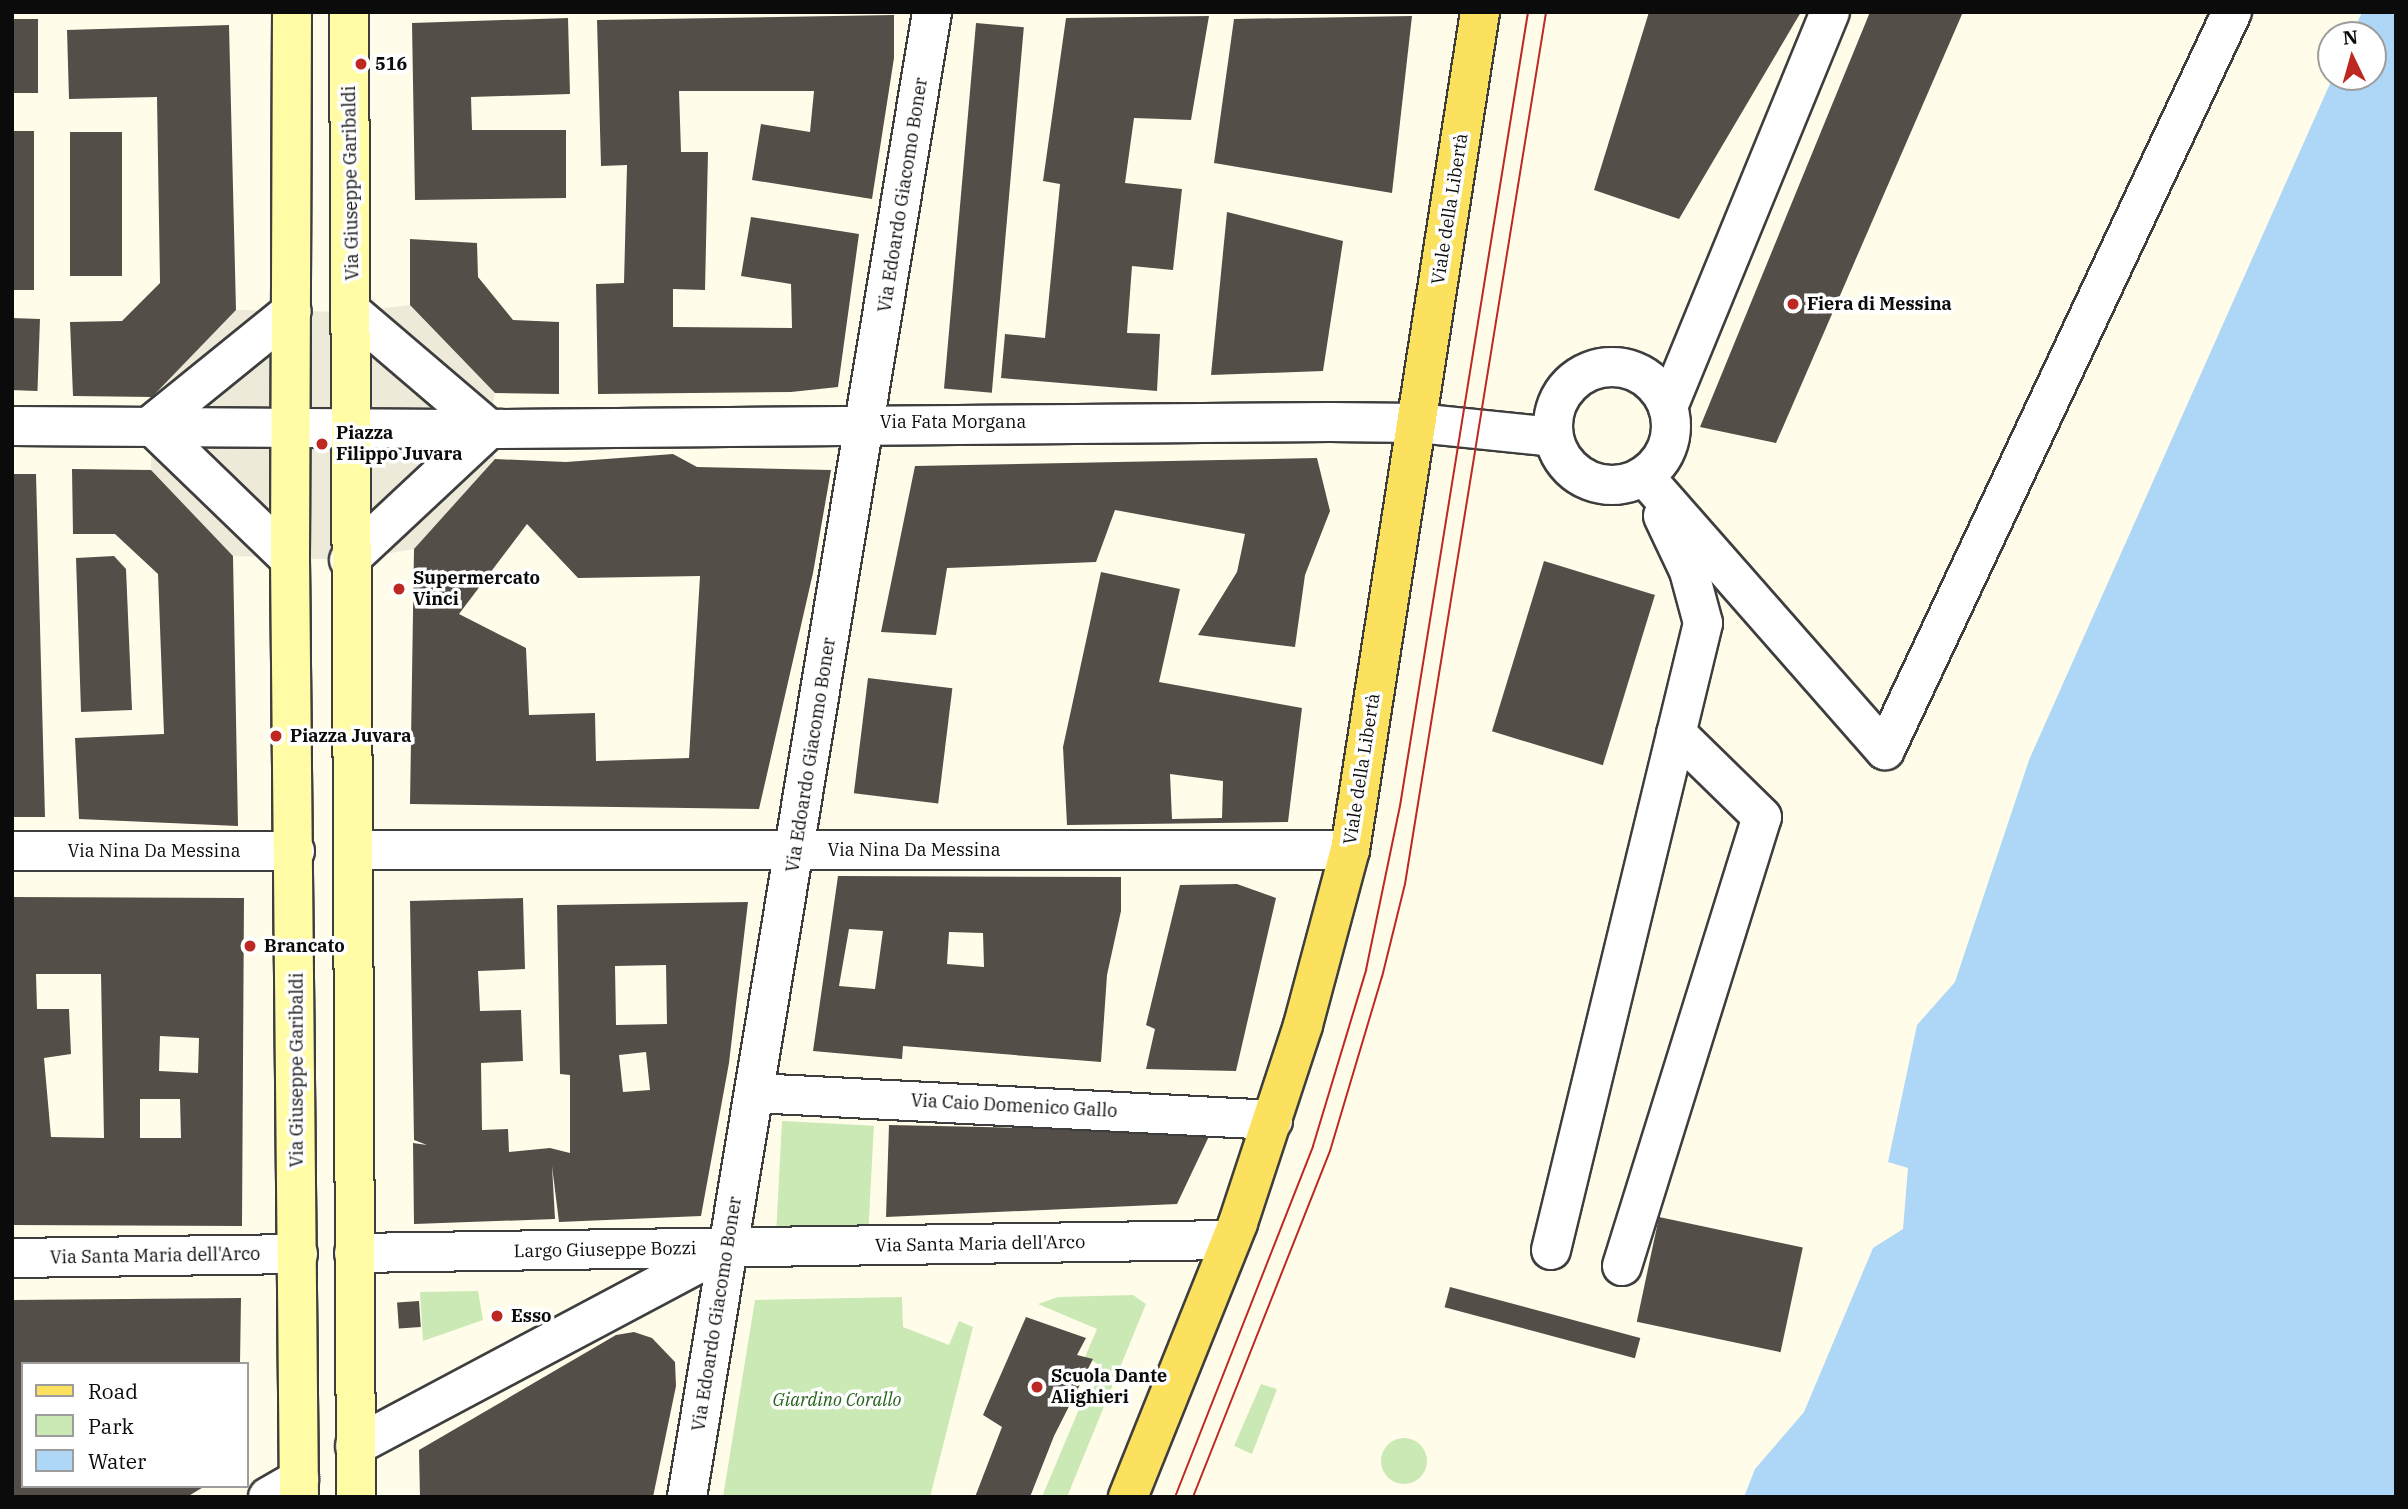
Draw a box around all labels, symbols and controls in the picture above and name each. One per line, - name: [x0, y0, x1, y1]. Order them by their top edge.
- north arrow: [2317, 21, 2387, 91]
- text: N: [2342, 24, 2359, 50]
- place label: 516: [375, 53, 407, 75]
- marker: 516: [353, 56, 369, 72]
- street label: Via Edoardo Giacomo Boner: [874, 76, 932, 314]
- street label: Via Giuseppe Garibaldi: [339, 85, 363, 281]
- street label: Viale della Libertà: [1427, 132, 1473, 286]
- place label: Fiera di Messina: [1807, 293, 1952, 315]
- marker: Fiera di Messina: [1785, 296, 1801, 312]
- street label: Via Fata Morgana: [880, 411, 1026, 433]
- place label: Piazza Filippo Juvara: [336, 423, 463, 466]
- marker: Piazza Filippo Juvara: [314, 436, 330, 452]
- place label: Supermercato Vinci: [413, 568, 540, 610]
- marker: Supermercato Vinci: [391, 581, 407, 597]
- street label: Via Edoardo Giacomo Boner: [782, 636, 840, 874]
- street label: Viale della Libertà: [1339, 692, 1385, 846]
- place label: Piazza Juvara: [290, 725, 412, 747]
- marker: Piazza Juvara: [268, 728, 284, 744]
- street label: Via Nina Da Messina: [828, 839, 1000, 861]
- street label: Via Nina Da Messina: [68, 840, 240, 862]
- place label: Brancato: [264, 935, 345, 957]
- marker: Brancato: [242, 938, 258, 954]
- street label: Via Giuseppe Garibaldi: [286, 973, 308, 1167]
- street label: Via Caio Domenico Gallo: [910, 1090, 1118, 1122]
- street label: Via Edoardo Giacomo Boner: [688, 1195, 746, 1433]
- street label: Via Santa Maria dell'Arco: [875, 1231, 1085, 1257]
- street label: Largo Giuseppe Bozzi: [513, 1238, 697, 1262]
- street label: Via Santa Maria dell'Arco: [50, 1243, 260, 1269]
- place label: Esso: [511, 1305, 551, 1327]
- marker: Esso: [489, 1308, 505, 1324]
- legend: [21, 1362, 248, 1488]
- place label: Scuola Dante Alighieri: [1051, 1366, 1167, 1408]
- text: Road: [88, 1377, 138, 1405]
- marker: Scuola Dante Alighieri: [1029, 1379, 1045, 1395]
- park label: Giardino Corallo: [773, 1389, 901, 1411]
- text: Park: [88, 1412, 134, 1440]
- text: Water: [88, 1447, 146, 1475]

